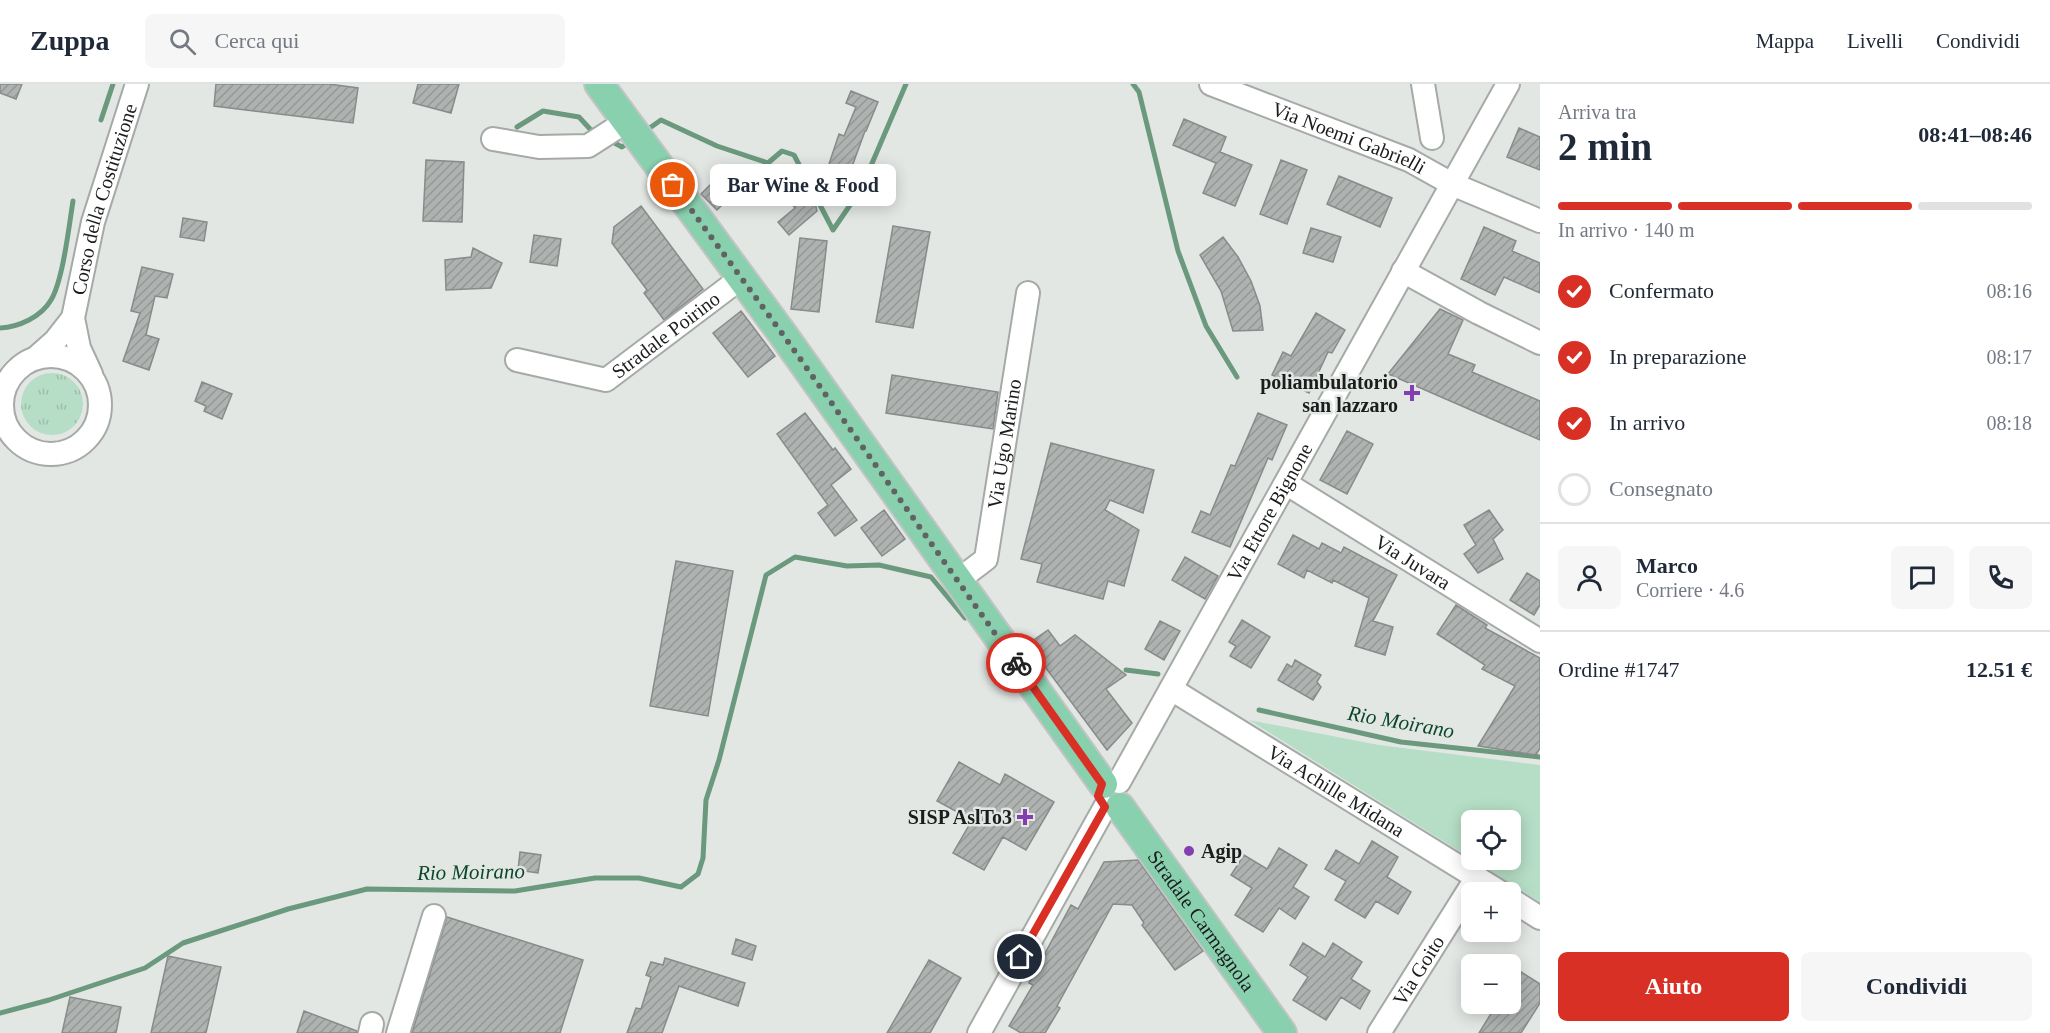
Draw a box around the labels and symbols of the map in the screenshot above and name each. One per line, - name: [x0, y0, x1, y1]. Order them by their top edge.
- street label: Via Noemi Gabrielli: [1269, 98, 1430, 178]
- street label: Corso della Costituzione: [67, 101, 141, 297]
- pin: [647, 159, 698, 210]
- callout: Bar Wine & Food: [709, 164, 895, 206]
- street label: Stradale Poirino: [607, 287, 724, 383]
- place label: poliambulatorio san lazzaro: [1260, 371, 1398, 416]
- street label: Via Ugo Marino: [983, 377, 1025, 510]
- marker: poliambulatorio san lazzaro: [1403, 384, 1421, 402]
- street label: Via Ettore Bignone: [1222, 439, 1317, 585]
- street label: Via Juvara: [1371, 530, 1455, 594]
- courier: [986, 633, 1046, 693]
- water label: Rio Moirano: [1345, 701, 1456, 743]
- street label: Via Achille Midana: [1264, 740, 1409, 841]
- place label: SISP AslTo3: [908, 806, 1012, 828]
- marker: SISP AslTo3: [1016, 808, 1034, 826]
- place label: Agip: [1201, 840, 1242, 863]
- marker: Agip: [1182, 844, 1196, 858]
- street label: Stradale Carmagnola: [1144, 846, 1260, 996]
- water label: Rio Moirano: [416, 859, 525, 885]
- pin: [994, 931, 1045, 982]
- street label: Via Goito: [1388, 931, 1448, 1009]

